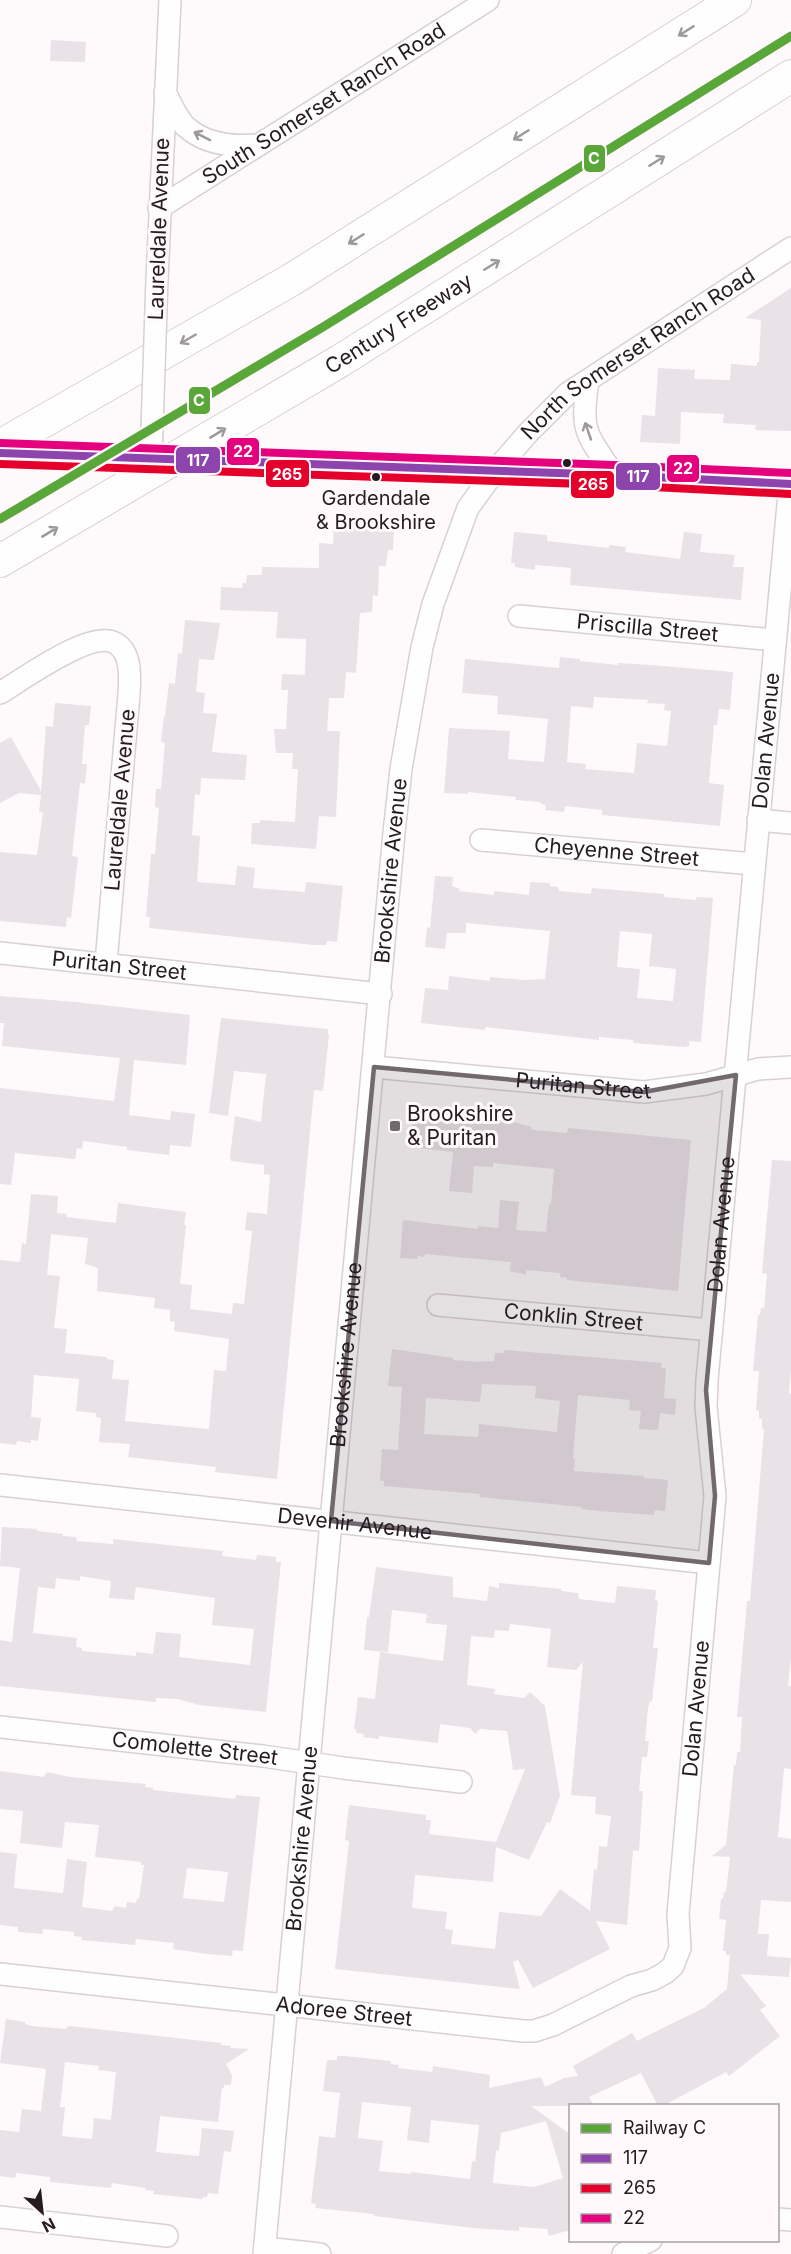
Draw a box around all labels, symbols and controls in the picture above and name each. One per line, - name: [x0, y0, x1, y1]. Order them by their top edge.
- street label: South Somerset Ranch Road: [197, 17, 450, 190]
- one-way arrow: [677, 25, 694, 38]
- one-way arrow: [193, 130, 211, 141]
- one-way arrow: [513, 130, 530, 142]
- street label: Laureldale Avenue: [143, 137, 174, 321]
- line badge: C: [583, 144, 606, 173]
- text: C: [588, 148, 600, 168]
- one-way arrow: [648, 154, 665, 166]
- one-way arrow: [348, 234, 365, 246]
- one-way arrow: [483, 258, 500, 270]
- street label: North Somerset Ranch Road: [516, 262, 759, 445]
- street label: Century Freeway: [320, 268, 477, 379]
- one-way arrow: [180, 333, 197, 345]
- line badge: C: [188, 386, 211, 415]
- text: C: [193, 390, 205, 410]
- one-way arrow: [581, 422, 592, 441]
- one-way arrow: [209, 426, 226, 438]
- line badge: 22: [226, 437, 260, 466]
- text: 22: [233, 441, 253, 461]
- line badge: 117: [175, 446, 221, 474]
- text: 117: [186, 450, 210, 470]
- line badge: 22: [666, 454, 700, 483]
- unlabelled marker: [561, 457, 573, 469]
- text: 22: [673, 458, 693, 478]
- line badge: 265: [265, 459, 310, 488]
- line badge: 117: [615, 462, 661, 491]
- text: 265: [272, 464, 302, 484]
- text: 117: [626, 466, 650, 486]
- line badge: 265: [570, 470, 615, 499]
- marker: Gardendale & Brookshire: [370, 471, 382, 483]
- text: 265: [578, 474, 608, 494]
- place label: Gardendale & Brookshire: [316, 486, 436, 534]
- one-way arrow: [41, 525, 58, 537]
- street label: Priscilla Street: [576, 608, 720, 647]
- street label: Dolan Avenue: [747, 671, 784, 810]
- street label: Laureldale Avenue: [99, 708, 140, 892]
- street label: Brookshire Avenue: [369, 777, 412, 965]
- street label: Cheyenne Street: [533, 832, 700, 871]
- street label: Puritan Street: [51, 946, 188, 985]
- street label: Puritan Street: [514, 1067, 652, 1104]
- place label: Brookshire & Puritan: [407, 1101, 513, 1150]
- marker: Brookshire & Puritan: [388, 1119, 402, 1133]
- street label: Dolan Avenue: [702, 1155, 740, 1294]
- street label: Brookshire Avenue: [325, 1261, 367, 1449]
- street label: Conklin Street: [503, 1298, 644, 1336]
- street label: Devenir Avenue: [276, 1503, 434, 1544]
- street label: Dolan Avenue: [677, 1639, 714, 1778]
- street label: Comolette Street: [111, 1726, 280, 1770]
- street label: Brookshire Avenue: [281, 1745, 322, 1933]
- street label: Adoree Street: [274, 1991, 414, 2031]
- legend: [569, 2104, 779, 2242]
- text: Railway C: [623, 2117, 706, 2138]
- text: 117: [623, 2147, 648, 2168]
- text: 265: [623, 2177, 656, 2198]
- north arrow: [12, 2182, 72, 2242]
- text: 22: [623, 2207, 645, 2228]
- text: N: [39, 2214, 59, 2237]

